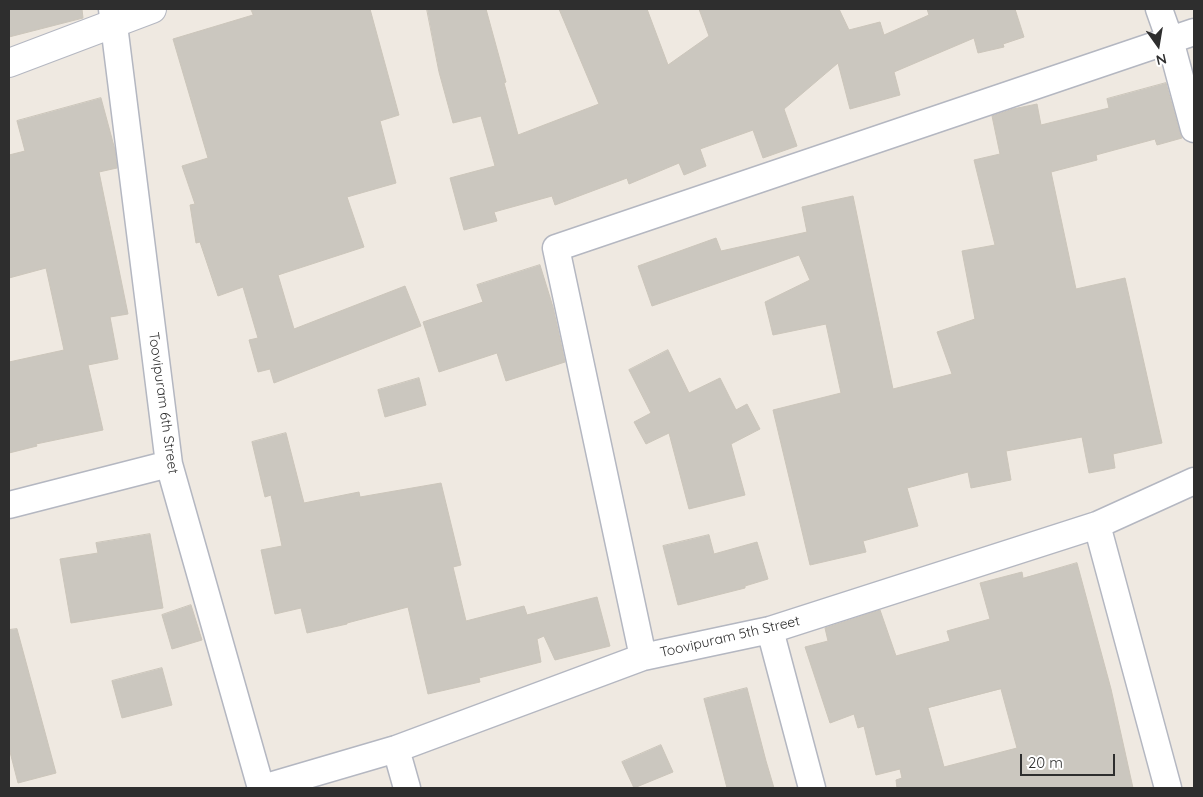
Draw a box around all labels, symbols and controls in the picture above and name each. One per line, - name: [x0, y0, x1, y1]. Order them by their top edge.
- north arrow: [1133, 20, 1183, 70]
- text: N: [1154, 50, 1168, 70]
- street label: Toovipuram 6th Street: [145, 331, 181, 475]
- street label: Toovipuram 5th Street: [658, 613, 802, 661]
- scale bar: [1023, 744, 1118, 776]
- text: 20 m: [1028, 753, 1063, 772]

